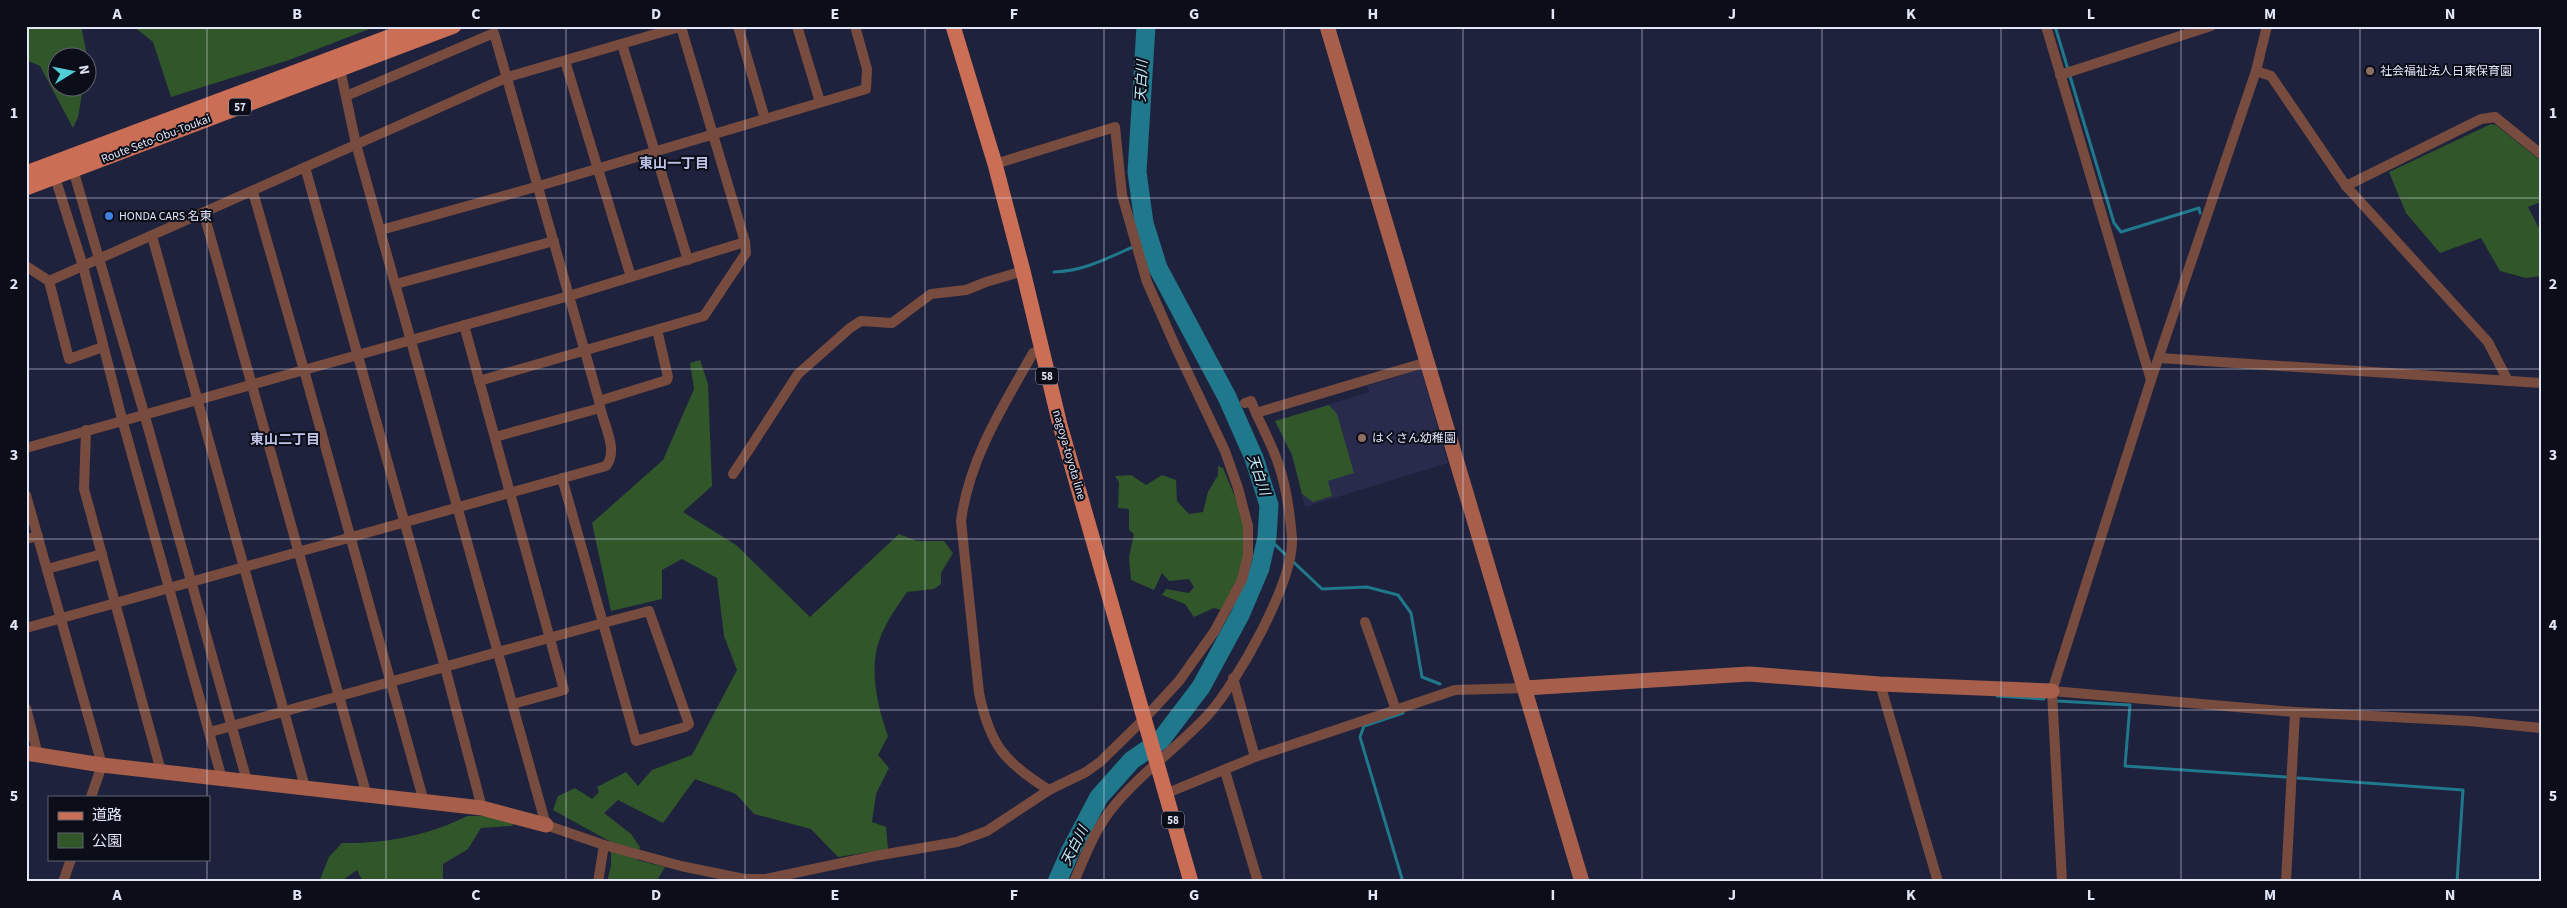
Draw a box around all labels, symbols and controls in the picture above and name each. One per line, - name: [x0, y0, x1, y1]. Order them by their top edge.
- text: A: [111, 3, 122, 25]
- text: B: [292, 3, 302, 25]
- text: C: [471, 3, 481, 25]
- text: D: [651, 3, 661, 25]
- text: E: [831, 3, 839, 25]
- text: F: [1010, 3, 1018, 25]
- text: G: [1189, 3, 1199, 25]
- text: H: [1368, 3, 1378, 25]
- text: I: [1551, 3, 1555, 25]
- text: J: [1728, 3, 1736, 25]
- text: K: [1906, 3, 1916, 25]
- text: L: [2087, 3, 2095, 25]
- text: M: [2264, 3, 2276, 25]
- text: N: [2445, 3, 2455, 25]
- north arrow: [48, 48, 98, 98]
- water label: 天白川: [1131, 58, 1153, 102]
- place label: 社会福祉法人日東保育園: [2380, 63, 2512, 80]
- text: N: [73, 64, 94, 76]
- marker: 社会福祉法人日東保育園: [2364, 65, 2376, 77]
- road number: 57: [229, 98, 251, 115]
- text: 1: [10, 102, 18, 124]
- text: 1: [2549, 102, 2557, 124]
- street label: Route Seto-Obu-Toukai: [99, 110, 213, 168]
- district label: 東山一丁目: [639, 154, 709, 174]
- place label: HONDA CARS 名東: [119, 208, 212, 225]
- marker: HONDA CARS 名東: [103, 210, 115, 222]
- text: 2: [10, 273, 18, 295]
- text: 2: [2549, 273, 2557, 295]
- road number: 58: [1036, 368, 1058, 384]
- street label: nagoya-toyota line: [1048, 408, 1090, 502]
- district label: 東山二丁目: [250, 430, 320, 450]
- place label: はくさん幼稚園: [1372, 430, 1456, 447]
- marker: はくさん幼稚園: [1356, 432, 1368, 444]
- text: 3: [10, 444, 18, 466]
- text: 3: [2549, 444, 2557, 466]
- water label: 天白川: [1242, 452, 1275, 500]
- text: 4: [10, 614, 19, 636]
- text: 4: [2549, 614, 2558, 636]
- text: 5: [10, 785, 18, 807]
- text: 5: [2549, 785, 2557, 807]
- legend: [48, 796, 210, 860]
- text: 道路: [92, 805, 122, 826]
- road number: 58: [1162, 812, 1184, 828]
- water label: 天白川: [1057, 821, 1094, 869]
- text: 公園: [92, 831, 122, 852]
- text: A: [111, 884, 122, 906]
- text: B: [292, 884, 302, 906]
- text: C: [471, 884, 481, 906]
- text: D: [651, 884, 661, 906]
- text: E: [831, 884, 839, 906]
- text: F: [1010, 884, 1018, 906]
- text: G: [1189, 884, 1199, 906]
- text: H: [1368, 884, 1378, 906]
- text: I: [1551, 884, 1555, 906]
- text: J: [1728, 884, 1736, 906]
- text: K: [1906, 884, 1916, 906]
- text: L: [2087, 884, 2095, 906]
- text: M: [2264, 884, 2276, 906]
- text: N: [2445, 884, 2455, 906]

